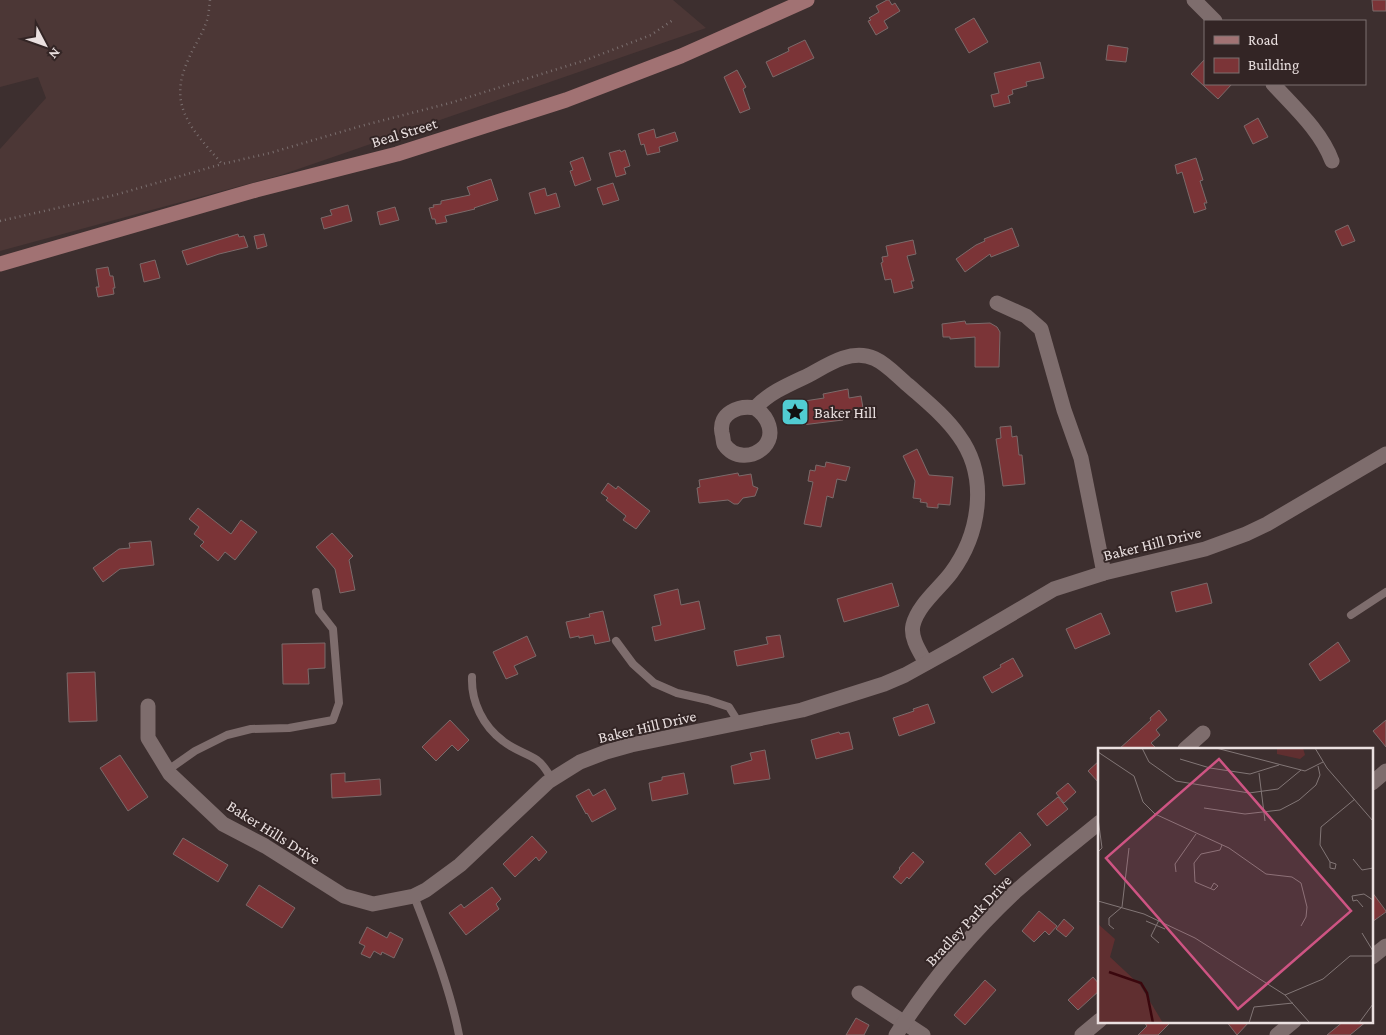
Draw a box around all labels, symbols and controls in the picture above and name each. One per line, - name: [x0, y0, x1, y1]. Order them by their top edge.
- north arrow: [20, 20, 70, 70]
- legend: [1204, 20, 1366, 85]
- text: Road: [1248, 32, 1279, 48]
- text: N: [45, 45, 64, 63]
- text: Building: [1248, 57, 1299, 74]
- street label: Beal Street: [369, 114, 440, 151]
- place icon: Baker Hill: [780, 397, 810, 427]
- place label: Baker Hill: [814, 404, 877, 421]
- street label: Baker Hill Drive: [1101, 523, 1203, 564]
- street label: Baker Hill Drive: [596, 707, 698, 746]
- inset map: [1098, 748, 1374, 1022]
- street label: Baker Hills Drive: [224, 797, 323, 868]
- street label: Bradley Park Drive: [922, 871, 1015, 970]

